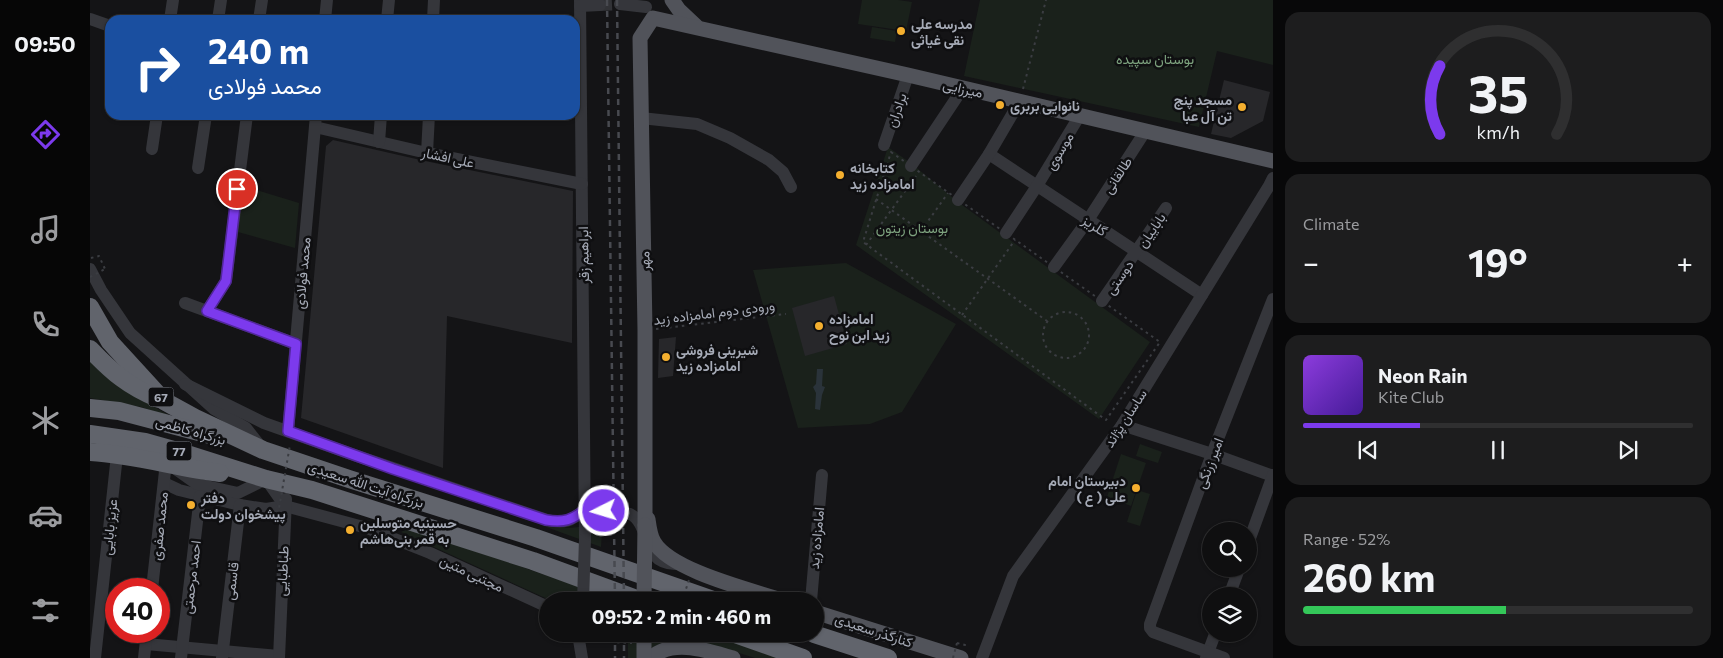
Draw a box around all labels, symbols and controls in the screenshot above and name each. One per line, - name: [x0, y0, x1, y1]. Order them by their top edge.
- place label: مدرسه علی نقی غیاثی: [911, 15, 973, 49]
- marker: مدرسه علی نقی غیاثی: [895, 25, 907, 37]
- text: 240 m: [208, 28, 309, 71]
- text: 09:50: [14, 30, 76, 57]
- icon: right: [125, 35, 190, 100]
- park label: بوستان سپیده: [1116, 50, 1194, 69]
- text: 35: [1468, 60, 1528, 124]
- text: محمد فولادی: [208, 72, 322, 99]
- street label: میرزایی: [941, 75, 985, 102]
- street label: برادران: [882, 91, 911, 130]
- place label: مسجد پنج تن آل عبا: [1174, 91, 1233, 125]
- place label: نانوایی بربری: [1010, 97, 1080, 115]
- marker: نانوایی بربری: [994, 99, 1006, 111]
- marker: مسجد پنج تن آل عبا: [1236, 101, 1248, 113]
- icon: directions: [28, 117, 63, 152]
- text: km/h: [1476, 121, 1520, 143]
- street label: موسوی: [1041, 129, 1078, 173]
- street label: علی افشار: [419, 143, 476, 172]
- street label: طالقانی: [1099, 153, 1136, 197]
- place label: کتابخانه امامزاده زید: [850, 159, 915, 193]
- pin: [216, 168, 258, 210]
- marker: کتابخانه امامزاده زید: [834, 169, 846, 181]
- icon: arrive: [223, 175, 251, 203]
- street label: باباییان: [1133, 209, 1170, 251]
- street label: گلریز: [1078, 210, 1111, 240]
- icon: music: [28, 212, 63, 247]
- text: Climate: [1303, 214, 1359, 233]
- park label: بوستان زیتون: [876, 219, 948, 237]
- street label: ابراهیم زقر: [574, 226, 593, 285]
- street label: محمد فولادی: [290, 236, 315, 310]
- text: 19°: [1468, 238, 1528, 285]
- text: −: [1303, 245, 1319, 279]
- text: +: [1677, 245, 1693, 279]
- street label: مهر: [635, 251, 654, 272]
- street label: دوستی: [1101, 256, 1138, 298]
- street label: ورودی دوم امامزاده زید: [652, 296, 776, 329]
- icon: phone: [28, 307, 63, 342]
- place label: امامزاده زید ابن نوح: [829, 310, 890, 345]
- marker: امامزاده زید ابن نوح: [813, 320, 825, 332]
- place label: شیرینی فروشی امامزاده زید: [676, 341, 758, 375]
- marker: شیرینی فروشی امامزاده زید: [660, 351, 672, 363]
- text: Neon Rain: [1378, 364, 1468, 387]
- street label: ساسان پژاند: [1100, 386, 1152, 451]
- text: Kite Club: [1378, 387, 1444, 406]
- road number: 67: [148, 388, 174, 407]
- icon: climate: [28, 403, 63, 438]
- street label: بزرگراه کاظمی: [154, 412, 228, 449]
- street label: امیر زرنگی: [1192, 435, 1227, 491]
- icon: previous: [1354, 436, 1382, 464]
- icon: pause: [1484, 436, 1512, 464]
- icon: next: [1614, 436, 1642, 464]
- road number: 77: [166, 442, 192, 461]
- street label: بزرگراه آیت الله سعیدی: [306, 457, 426, 512]
- place label: دبیرستان امام علی ( ع ): [1048, 472, 1126, 507]
- marker: دبیرستان امام علی ( ع ): [1130, 482, 1142, 494]
- position arrow: [577, 484, 629, 536]
- place label: دفتر پیشخوان دولت: [200, 489, 286, 524]
- street label: محمد صفری: [147, 491, 172, 561]
- icon: car: [28, 498, 63, 533]
- street label: عزیز بابایی: [98, 498, 121, 556]
- marker: دفتر پیشخوان دولت: [185, 499, 197, 511]
- street label: امامزاده زید: [805, 506, 828, 570]
- place label: حسینیه متوسلین به قمر بنی‌هاشم: [360, 514, 457, 548]
- map controls: [1202, 522, 1257, 642]
- button: search: [1202, 522, 1257, 577]
- marker: حسینیه متوسلین به قمر بنی‌هاشم: [344, 524, 356, 536]
- text: Range · 52%: [1303, 529, 1390, 548]
- street label: احمد مرحمتی: [178, 539, 205, 615]
- street label: طباطبایی: [272, 545, 293, 597]
- street label: مجتبی متین: [437, 551, 506, 596]
- text: 260 km: [1303, 553, 1435, 600]
- street label: قاسمی: [220, 561, 243, 601]
- speed limit sign: 40: [105, 578, 170, 643]
- button: layers: [1202, 587, 1257, 642]
- icon: filters: [28, 593, 63, 628]
- text: 09:52 · 2 min · 460 m: [592, 605, 771, 628]
- street label: کنارگذر سعیدی: [833, 609, 915, 652]

